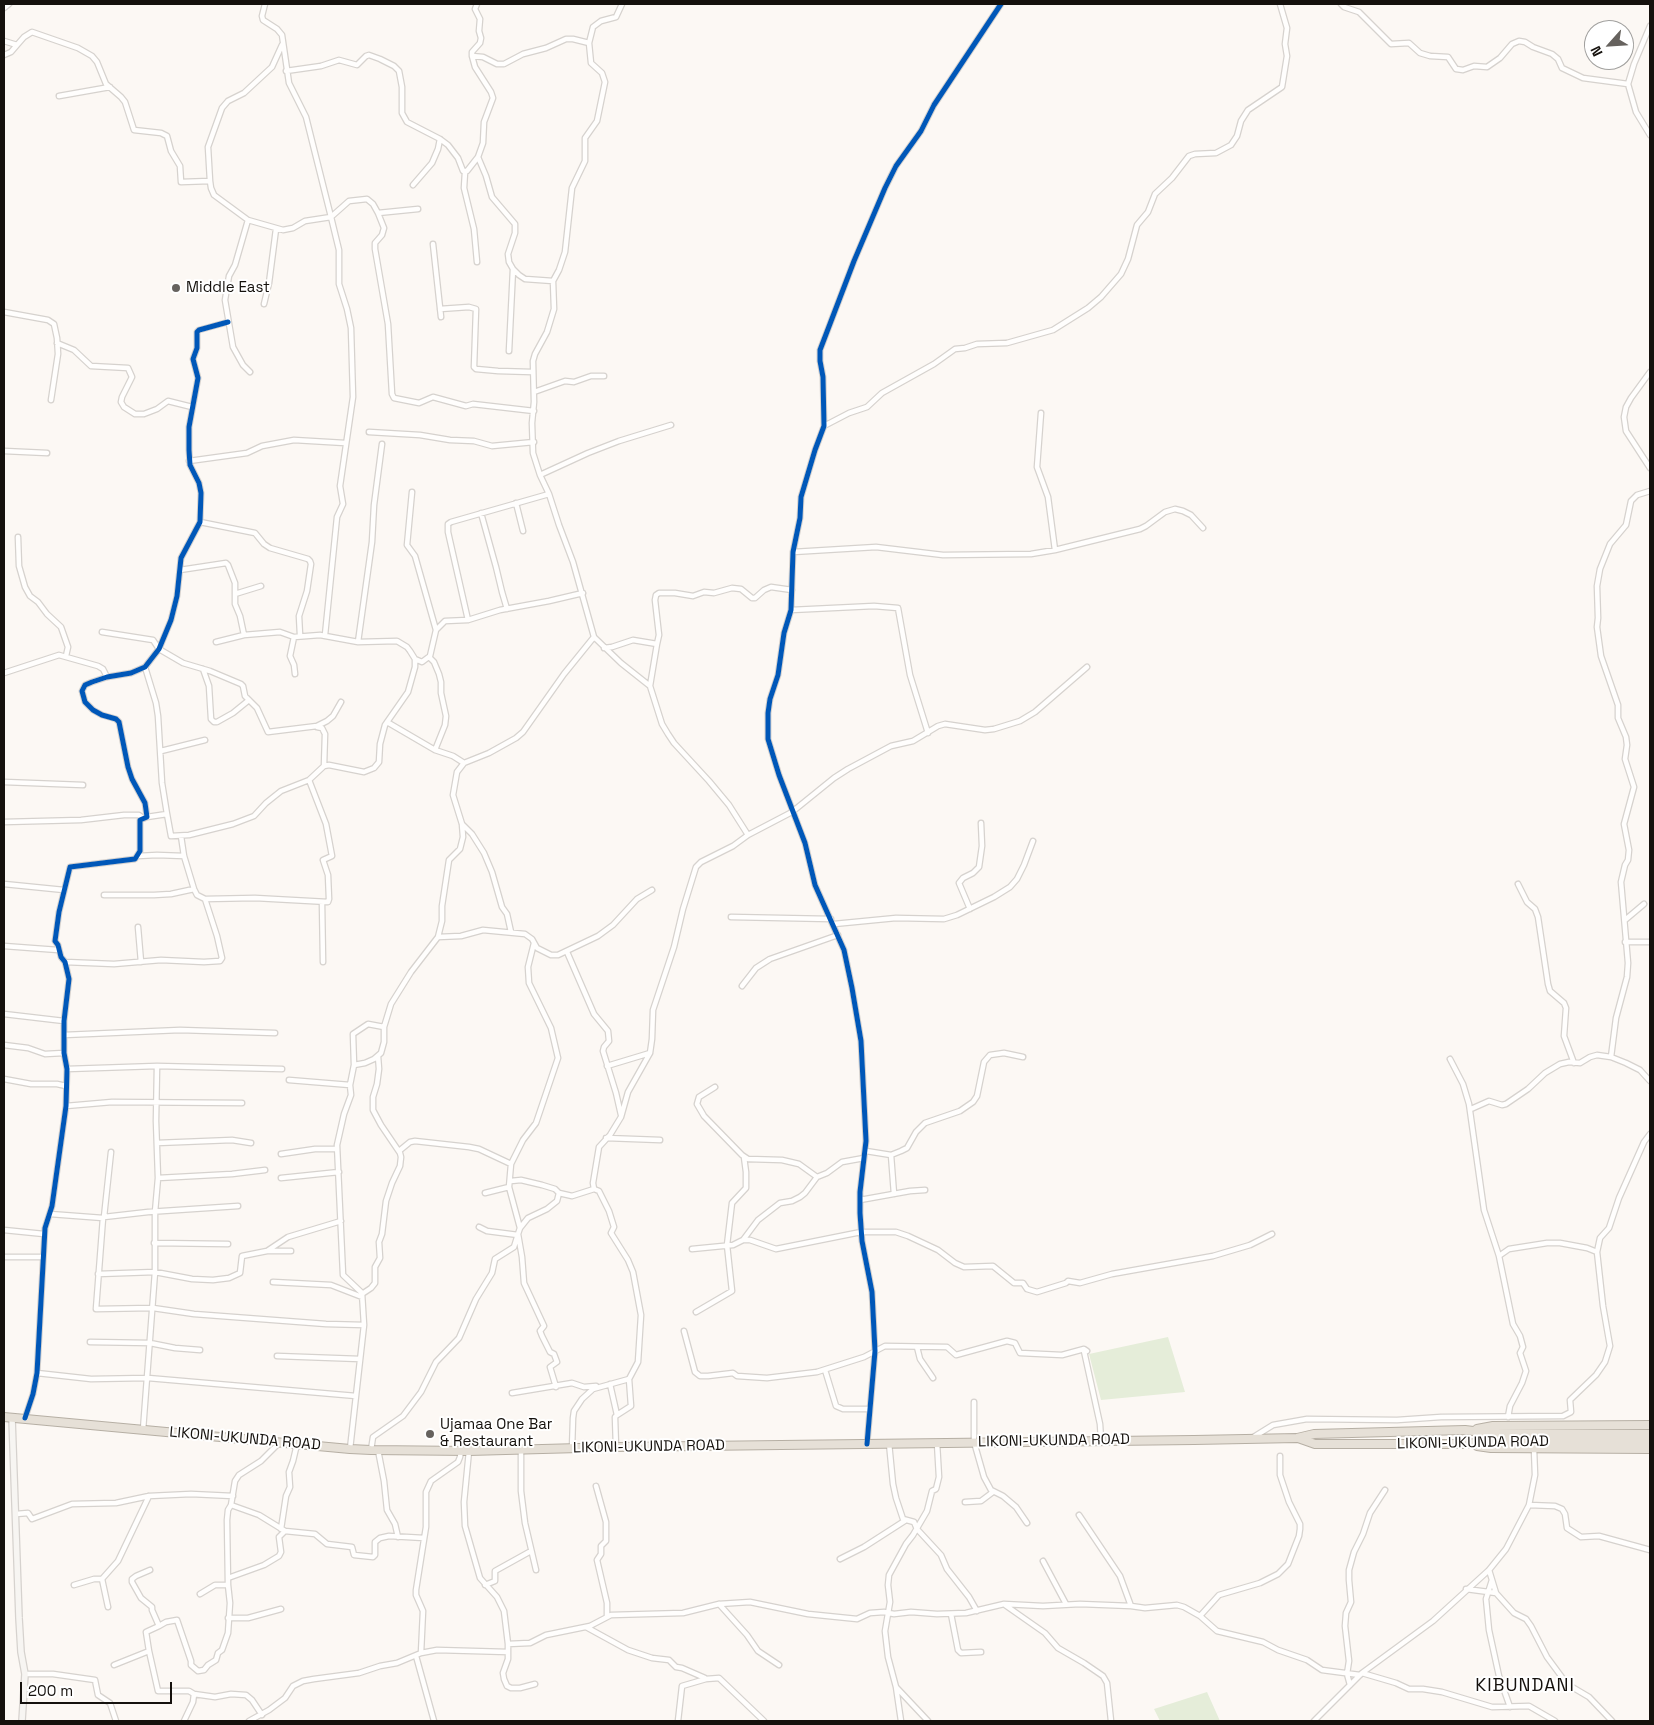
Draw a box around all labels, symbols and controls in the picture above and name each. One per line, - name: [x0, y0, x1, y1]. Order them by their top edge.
- north arrow: [1584, 20, 1634, 70]
- text: N: [1586, 43, 1607, 59]
- place label: Middle East: [186, 279, 270, 297]
- marker: Middle East: [170, 282, 182, 294]
- place label: Ujamaa One Bar & Restaurant: [440, 1416, 552, 1451]
- street label: LIKONI-UKUNDA ROAD: [169, 1423, 321, 1455]
- marker: Ujamaa One Bar & Restaurant: [424, 1428, 436, 1440]
- street label: LIKONI-UKUNDA ROAD: [978, 1431, 1130, 1451]
- street label: LIKONI-UKUNDA ROAD: [1397, 1433, 1549, 1453]
- street label: LIKONI-UKUNDA ROAD: [573, 1437, 725, 1457]
- scale bar: [22, 1672, 175, 1704]
- district label: KIBUNDANI: [1474, 1675, 1576, 1697]
- text: 200 m: [28, 1681, 73, 1700]

